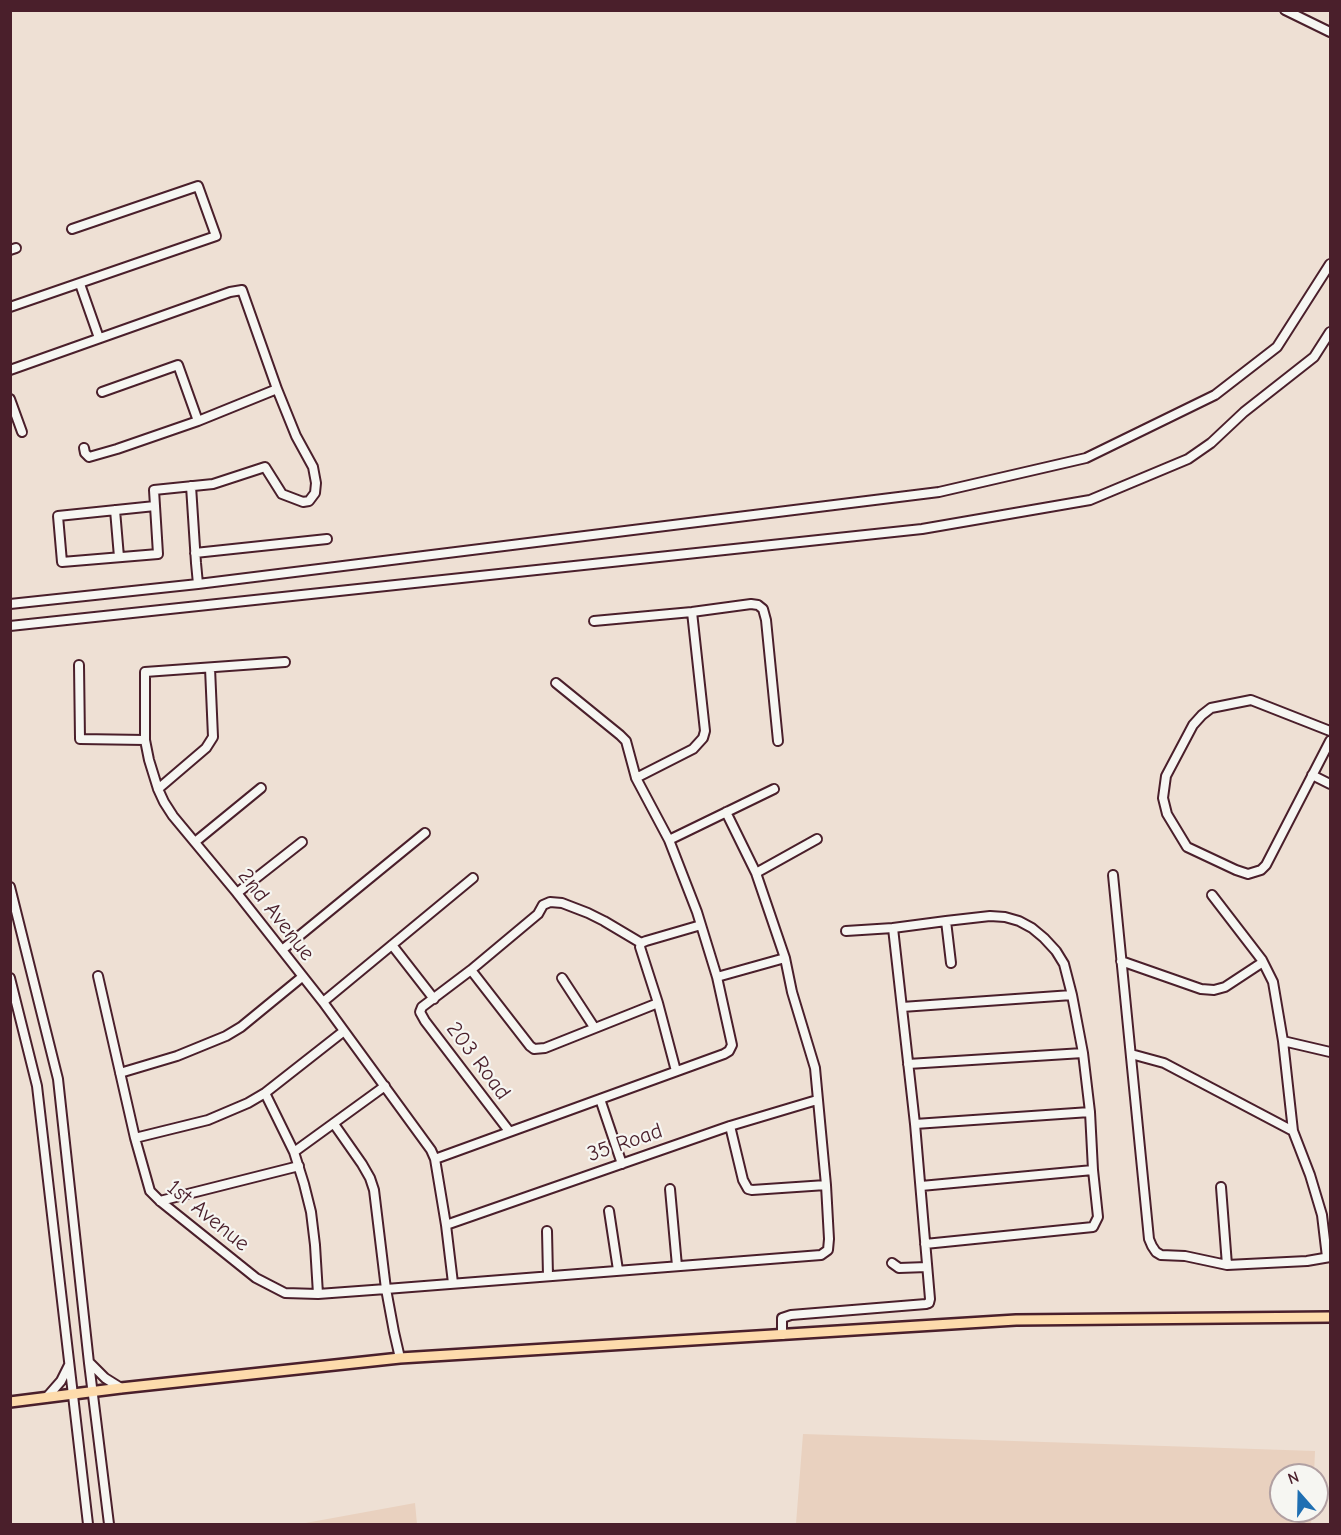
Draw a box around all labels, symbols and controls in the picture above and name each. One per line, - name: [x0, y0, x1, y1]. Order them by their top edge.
- street label: 2nd Avenue: [232, 864, 320, 966]
- street label: 203 Road: [440, 1017, 516, 1105]
- street label: 35 Road: [584, 1118, 666, 1168]
- street label: 1st Avenue: [161, 1175, 255, 1257]
- north arrow: [1269, 1463, 1329, 1523]
- text: N: [1286, 1468, 1302, 1488]

